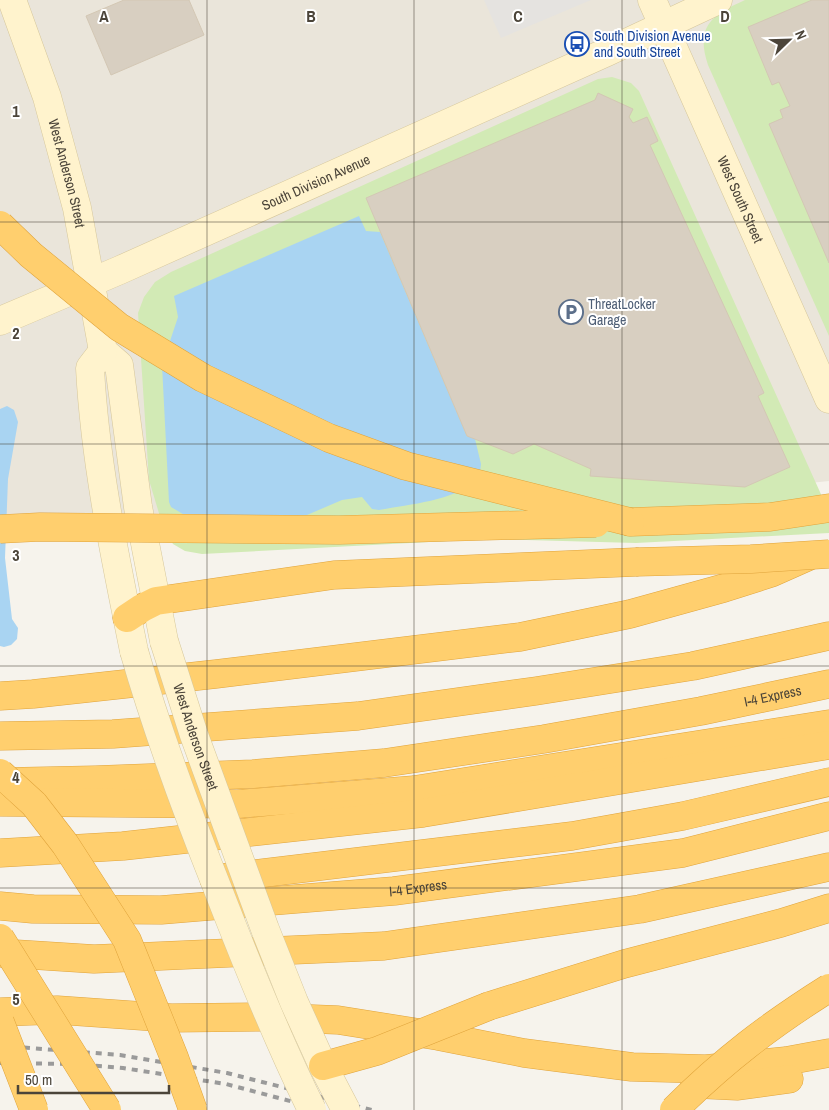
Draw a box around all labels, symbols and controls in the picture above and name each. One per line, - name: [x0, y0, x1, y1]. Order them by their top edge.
- text: A: [99, 5, 109, 27]
- text: B: [306, 5, 316, 27]
- text: C: [513, 5, 523, 27]
- text: D: [720, 5, 730, 27]
- north arrow: [764, 15, 814, 65]
- place label: South Division Avenue and South Street: [594, 27, 711, 61]
- text: N: [791, 28, 811, 42]
- bus stop icon: South Division Avenue and South Street: [564, 31, 590, 57]
- text: 1: [12, 100, 20, 122]
- street label: West Anderson Street: [44, 117, 89, 229]
- street label: South Division Avenue: [259, 150, 373, 214]
- street label: West South Street: [713, 153, 768, 245]
- place label: ThreatLocker Garage: [588, 295, 656, 329]
- parking icon: ThreatLocker Garage: [558, 299, 584, 325]
- text: 2: [12, 322, 20, 344]
- text: 3: [12, 544, 20, 566]
- street label: West Anderson Street: [169, 681, 222, 793]
- street label: I-4 Express: [742, 681, 803, 711]
- text: 4: [12, 766, 20, 788]
- street label: I-4 Express: [388, 875, 448, 900]
- text: 5: [12, 988, 20, 1010]
- scale bar: [18, 1062, 169, 1094]
- text: 50 m: [25, 1069, 52, 1090]

